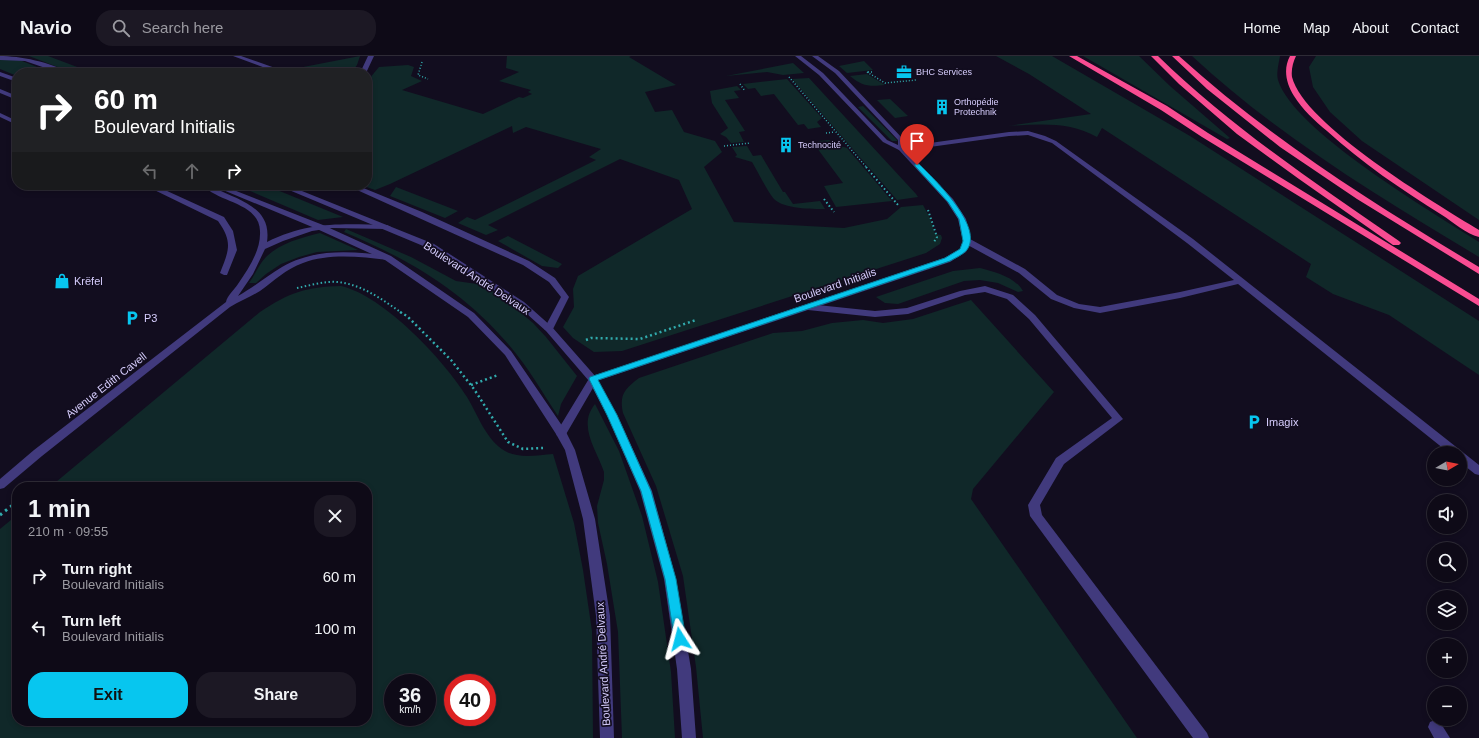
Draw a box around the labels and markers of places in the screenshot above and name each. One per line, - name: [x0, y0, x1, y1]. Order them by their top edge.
- office icon: BHC Services: [895, 63, 913, 81]
- place label: BHC Services: [916, 67, 973, 77]
- place label: Orthopédie Protechnik: [954, 97, 999, 117]
- building icon: Orthopédie Protechnik: [933, 98, 951, 116]
- pin: [900, 124, 934, 165]
- building icon: Technocité: [777, 136, 795, 154]
- place label: Technocité: [798, 140, 841, 150]
- shop icon: Krëfel: [53, 272, 71, 290]
- place label: Krëfel: [74, 275, 103, 287]
- parking icon: P3: [123, 309, 141, 327]
- place label: P3: [144, 312, 157, 324]
- parking icon: Imagix: [1245, 413, 1263, 431]
- place label: Imagix: [1266, 416, 1299, 428]

